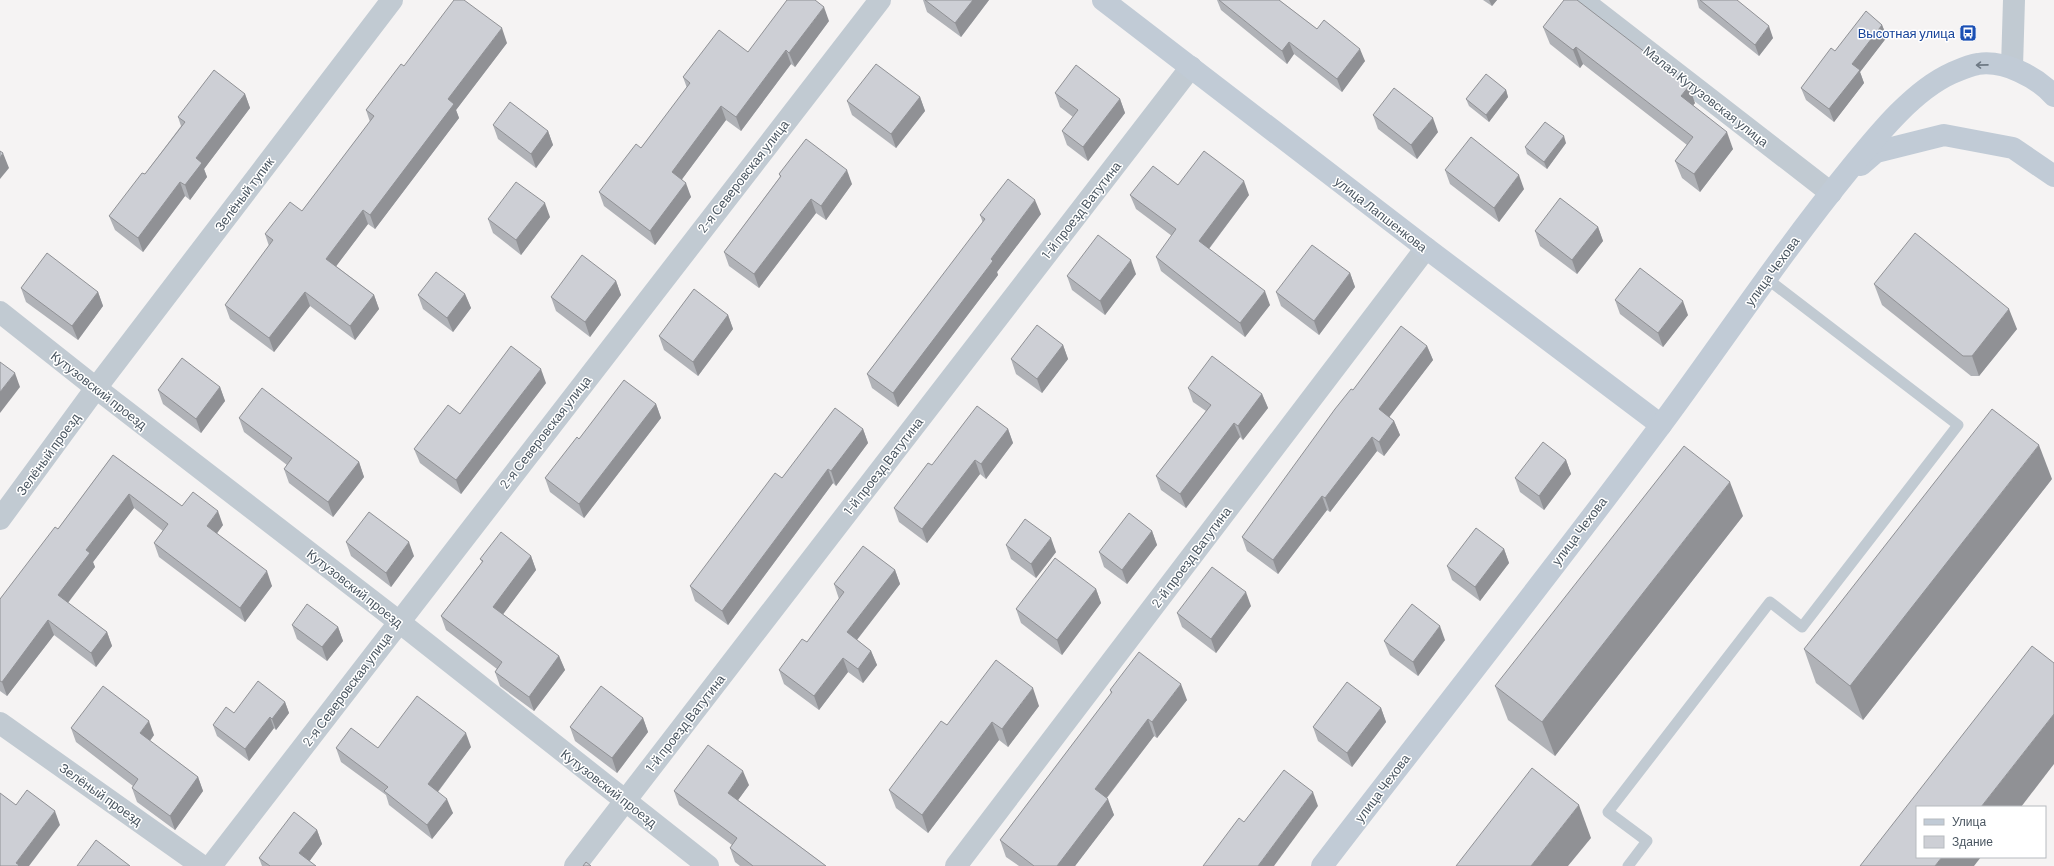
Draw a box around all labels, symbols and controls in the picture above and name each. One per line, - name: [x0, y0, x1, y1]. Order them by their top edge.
- bus stop icon: Высотная улица: [1958, 23, 1978, 43]
- place label: Высотная улица: [1858, 25, 1956, 41]
- street label: Малая Кутузовская улица: [1640, 42, 1772, 150]
- one-way arrow: [1976, 61, 1989, 69]
- street label: 2-я Северовская улица: [694, 116, 792, 236]
- street label: Зелёный тупик: [211, 154, 277, 234]
- street label: 1-й проезд Ватутина: [1038, 157, 1125, 262]
- street label: улица Лапшенкова: [1332, 173, 1431, 256]
- street label: улица Чехова: [1742, 233, 1803, 309]
- street label: Кутузовский проезд: [48, 348, 151, 433]
- street label: 2-я Северовская улица: [496, 372, 594, 492]
- street label: Зелёный проезд: [13, 410, 83, 498]
- street label: 1-й проезд Ватутина: [840, 413, 927, 518]
- street label: улица Чехова: [1548, 493, 1610, 568]
- street label: 2-й проезд Ватутина: [1148, 503, 1235, 611]
- street label: Кутузовский проезд: [304, 546, 407, 631]
- street label: 2-я Северовская улица: [299, 628, 396, 749]
- street label: 1-й проезд Ватутина: [642, 670, 729, 775]
- street label: Кутузовский проезд: [558, 746, 661, 831]
- street label: улица Чехова: [1351, 750, 1413, 825]
- street label: Зелёный проезд: [56, 759, 146, 829]
- legend: [1916, 806, 2046, 858]
- text: Улица: [1952, 814, 1986, 829]
- text: Здание: [1952, 834, 1993, 849]

